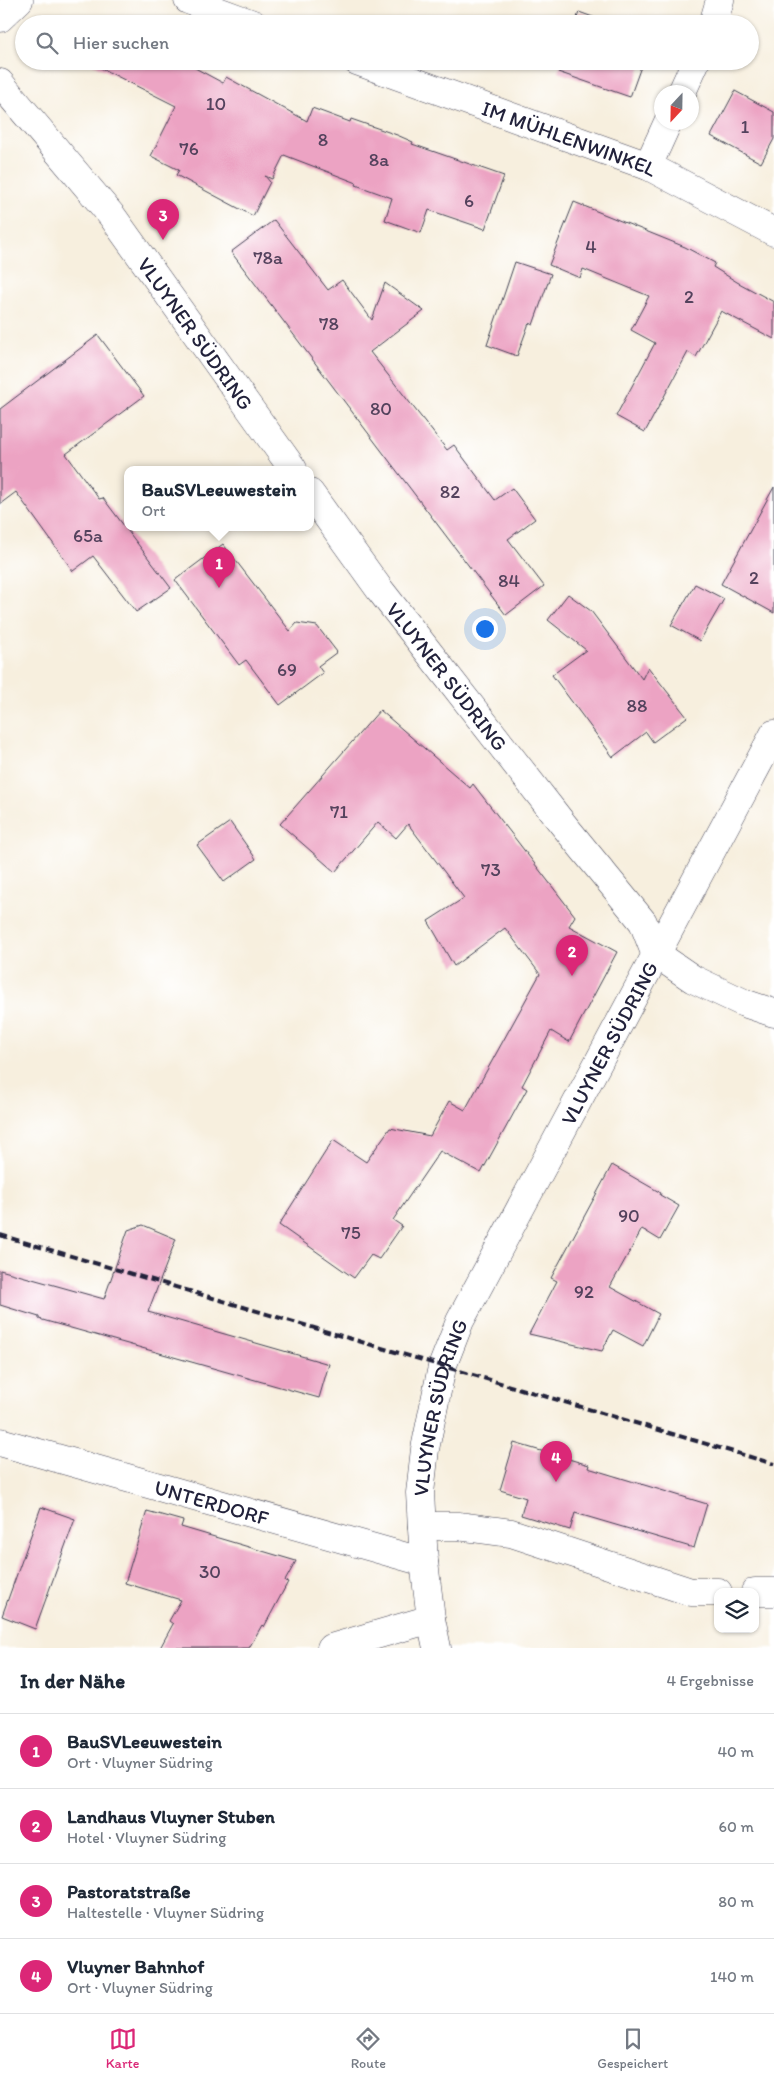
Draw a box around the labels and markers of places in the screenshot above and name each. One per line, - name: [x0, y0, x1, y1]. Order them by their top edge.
- pin: 3: [147, 199, 179, 240]
- pin: 1: [203, 547, 235, 588]
- pin: 2: [556, 935, 588, 976]
- pin: 4: [540, 1441, 572, 1482]

